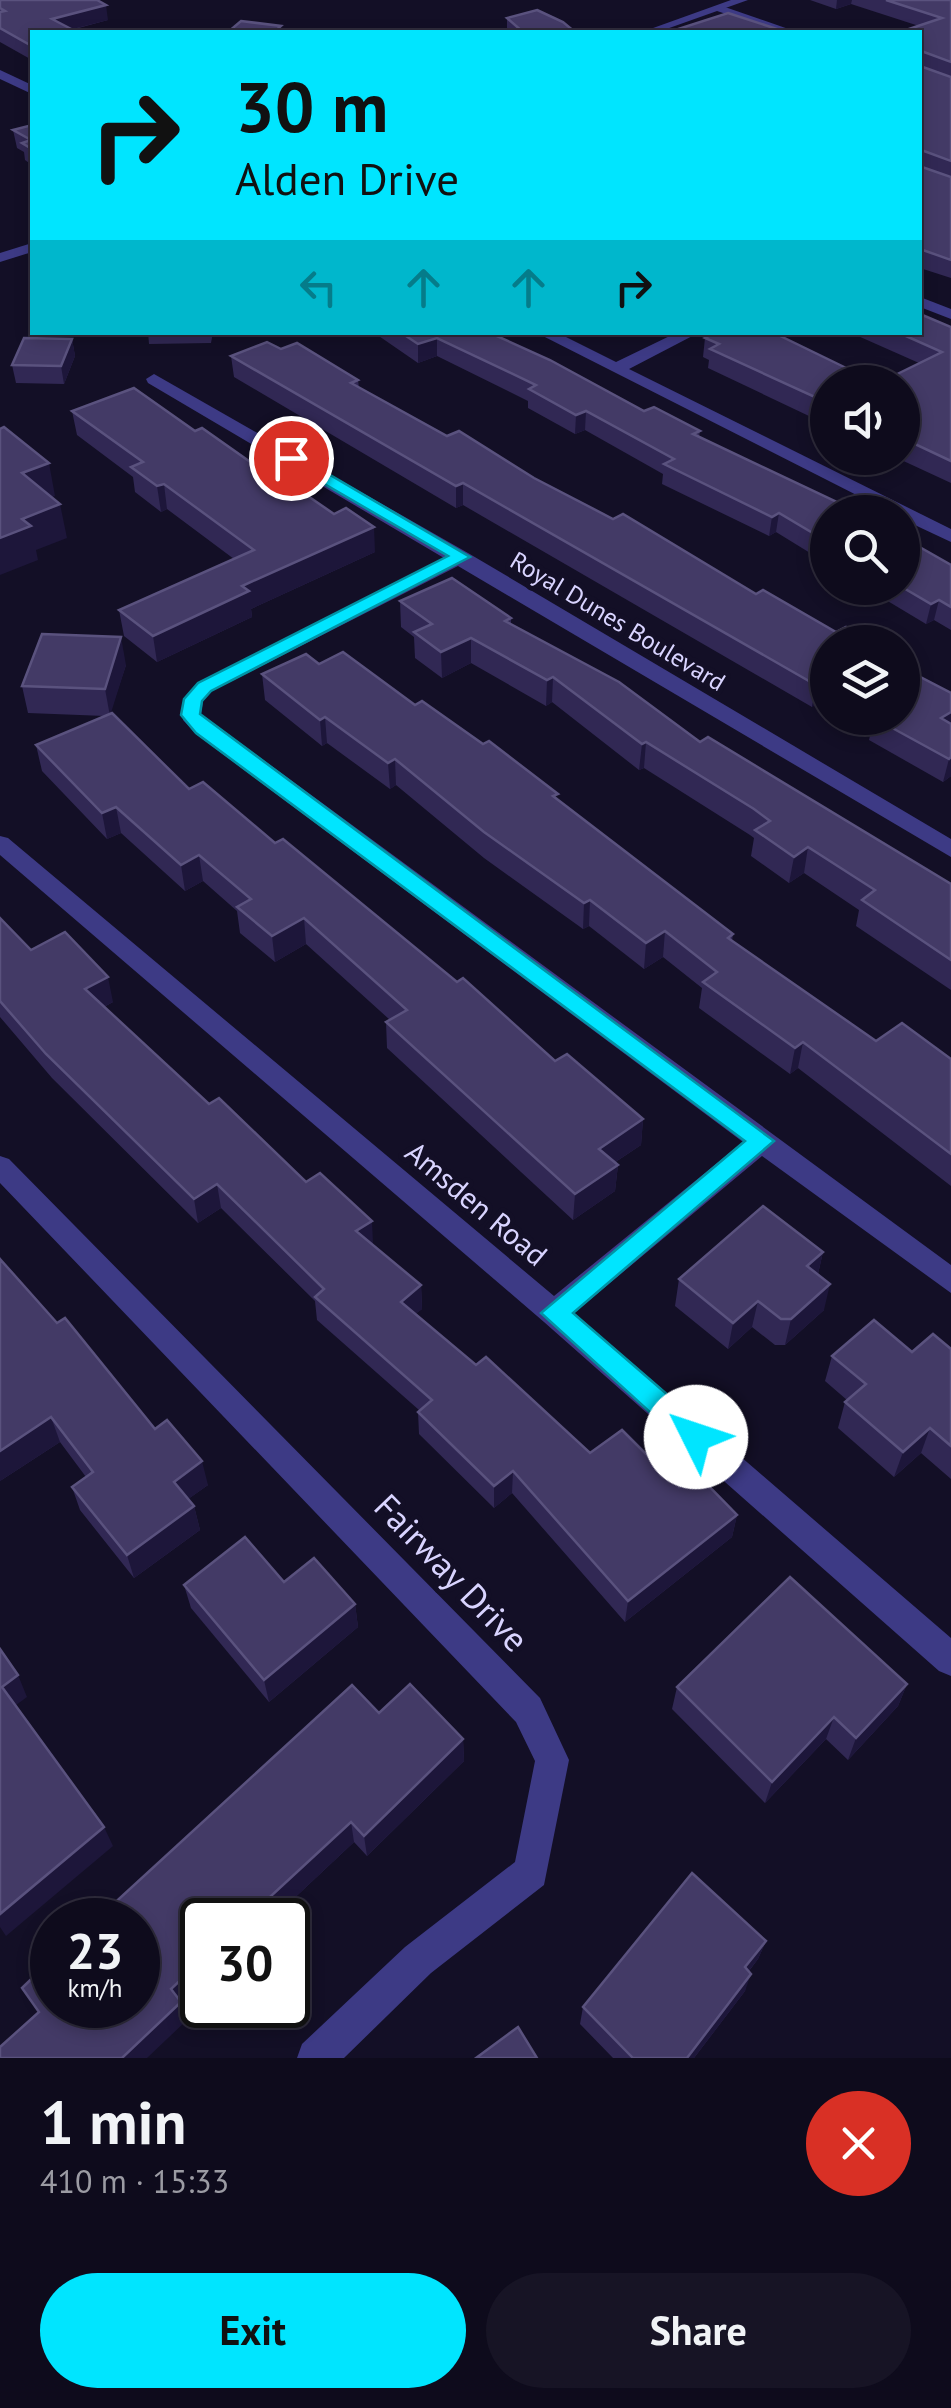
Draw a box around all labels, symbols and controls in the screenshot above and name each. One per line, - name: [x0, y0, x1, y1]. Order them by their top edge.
- text: 30 m: [235, 61, 388, 151]
- icon: right: [70, 70, 200, 200]
- text: Alden Drive: [235, 149, 459, 207]
- icon: left: [291, 260, 346, 315]
- icon: ahead: [396, 260, 451, 315]
- icon: ahead: [501, 260, 556, 315]
- icon: right: [606, 260, 661, 315]
- map controls: [810, 365, 920, 735]
- button: sound: [810, 365, 920, 475]
- pin: [249, 416, 334, 501]
- icon: arrive: [264, 431, 319, 486]
- button: search: [810, 495, 920, 605]
- street label: Royal Dunes Boulevard: [505, 544, 731, 698]
- button: layers: [810, 625, 920, 735]
- street label: Amsden Road: [398, 1132, 556, 1274]
- position arrow: [644, 1385, 748, 1489]
- street label: Fairway Drive: [365, 1483, 539, 1661]
- speed limit sign: 30: [180, 1898, 310, 2028]
- text: 23: [67, 1918, 123, 1983]
- text: km/h: [68, 1972, 122, 2004]
- text: 1 min: [40, 2083, 186, 2161]
- button: close: [806, 2091, 911, 2196]
- text: 410 m · 15:33: [40, 2160, 229, 2202]
- button: Exit: [40, 2273, 466, 2388]
- button: Share: [486, 2273, 911, 2388]

